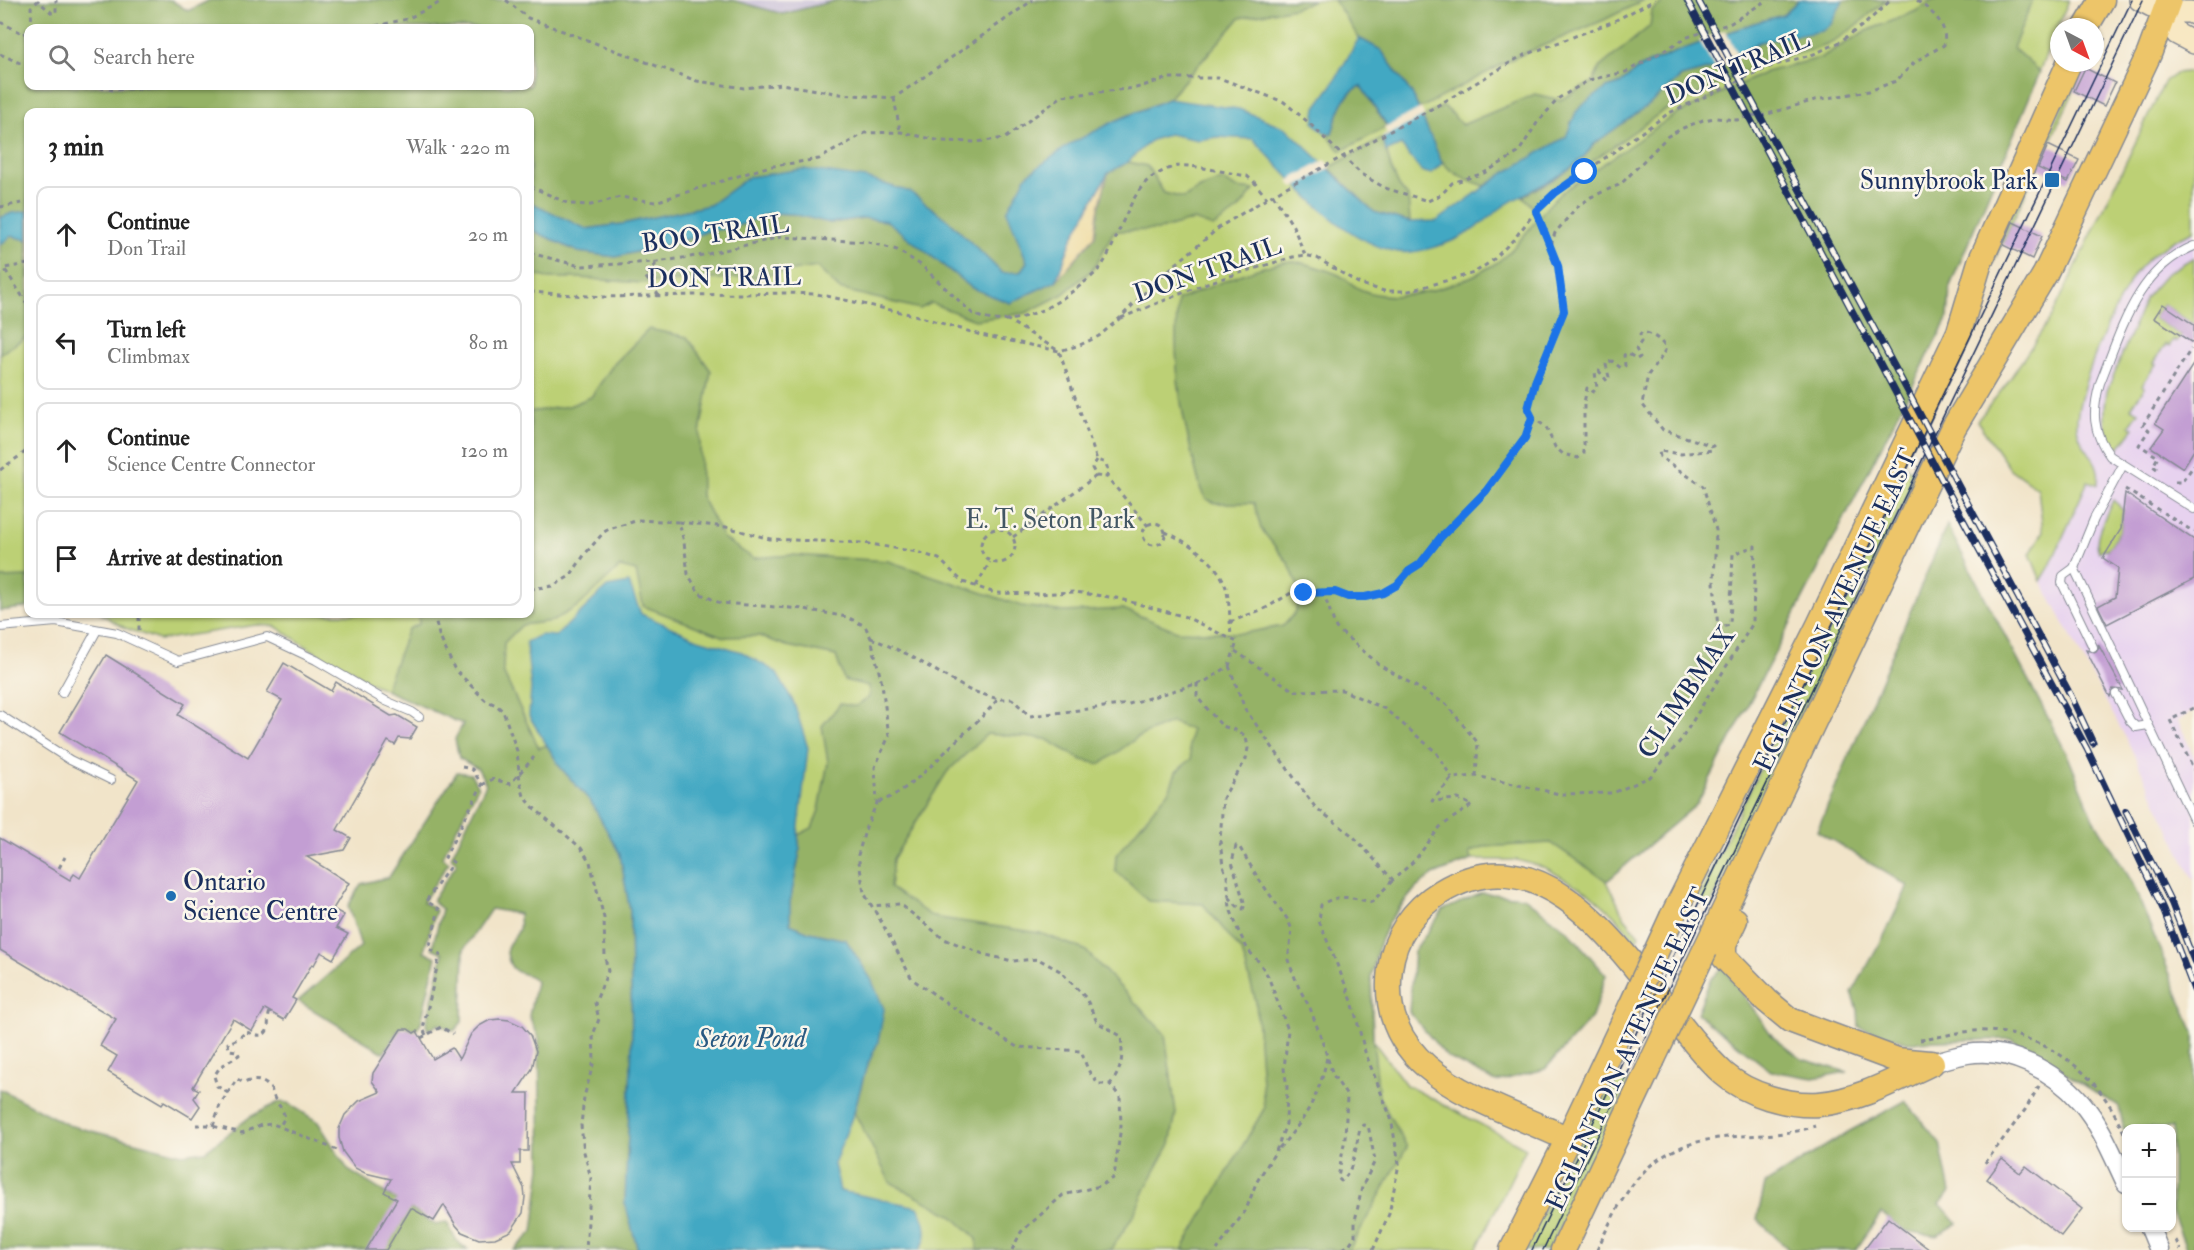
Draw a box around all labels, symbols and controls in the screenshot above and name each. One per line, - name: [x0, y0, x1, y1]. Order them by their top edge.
- north arrow: [2050, 18, 2104, 72]
- street label: DON TRAIL: [1660, 23, 1815, 113]
- search box: [24, 24, 534, 90]
- icon: search: [45, 41, 78, 74]
- text: Search here: [93, 43, 195, 71]
- text: 3 min: [48, 131, 104, 163]
- text: Walk · 220 m: [406, 135, 510, 160]
- route start: [1571, 158, 1597, 184]
- place label: Sunnybrook Park: [1860, 165, 2039, 197]
- marker: Sunnybrook Park: [2043, 171, 2061, 189]
- text: Continue: [107, 208, 190, 236]
- street label: BOO TRAIL: [639, 208, 791, 260]
- icon: ahead: [50, 218, 83, 251]
- text: 20 m: [468, 222, 508, 247]
- street label: DON TRAIL: [1129, 230, 1286, 310]
- text: Don Trail: [107, 236, 186, 261]
- street label: DON TRAIL: [647, 261, 802, 295]
- text: Turn left: [107, 316, 186, 344]
- icon: left: [50, 326, 83, 359]
- text: 80 m: [469, 330, 508, 355]
- text: Climbmax: [107, 344, 190, 369]
- text: Continue: [107, 424, 190, 452]
- icon: ahead: [50, 434, 83, 467]
- text: 120 m: [461, 438, 508, 463]
- street label: EGLINTON AVENUE EAST: [1747, 444, 1925, 777]
- text: Science Centre Connector: [107, 452, 315, 477]
- park label: E. T. Seton Park: [965, 504, 1136, 536]
- icon: arrive: [50, 542, 83, 575]
- text: Arrive at destination: [107, 544, 283, 572]
- route end: [1290, 579, 1316, 605]
- street label: CLIMBMAX: [1631, 620, 1743, 765]
- place label: Ontario Science Centre: [183, 866, 338, 928]
- street label: EGLINTON AVENUE EAST: [1539, 883, 1717, 1216]
- marker: Ontario Science Centre: [164, 889, 178, 903]
- water label: Seton Pond: [695, 1022, 807, 1055]
- map controls: [2122, 1124, 2176, 1232]
- button: +: [2122, 1124, 2176, 1178]
- button: −: [2122, 1178, 2176, 1232]

